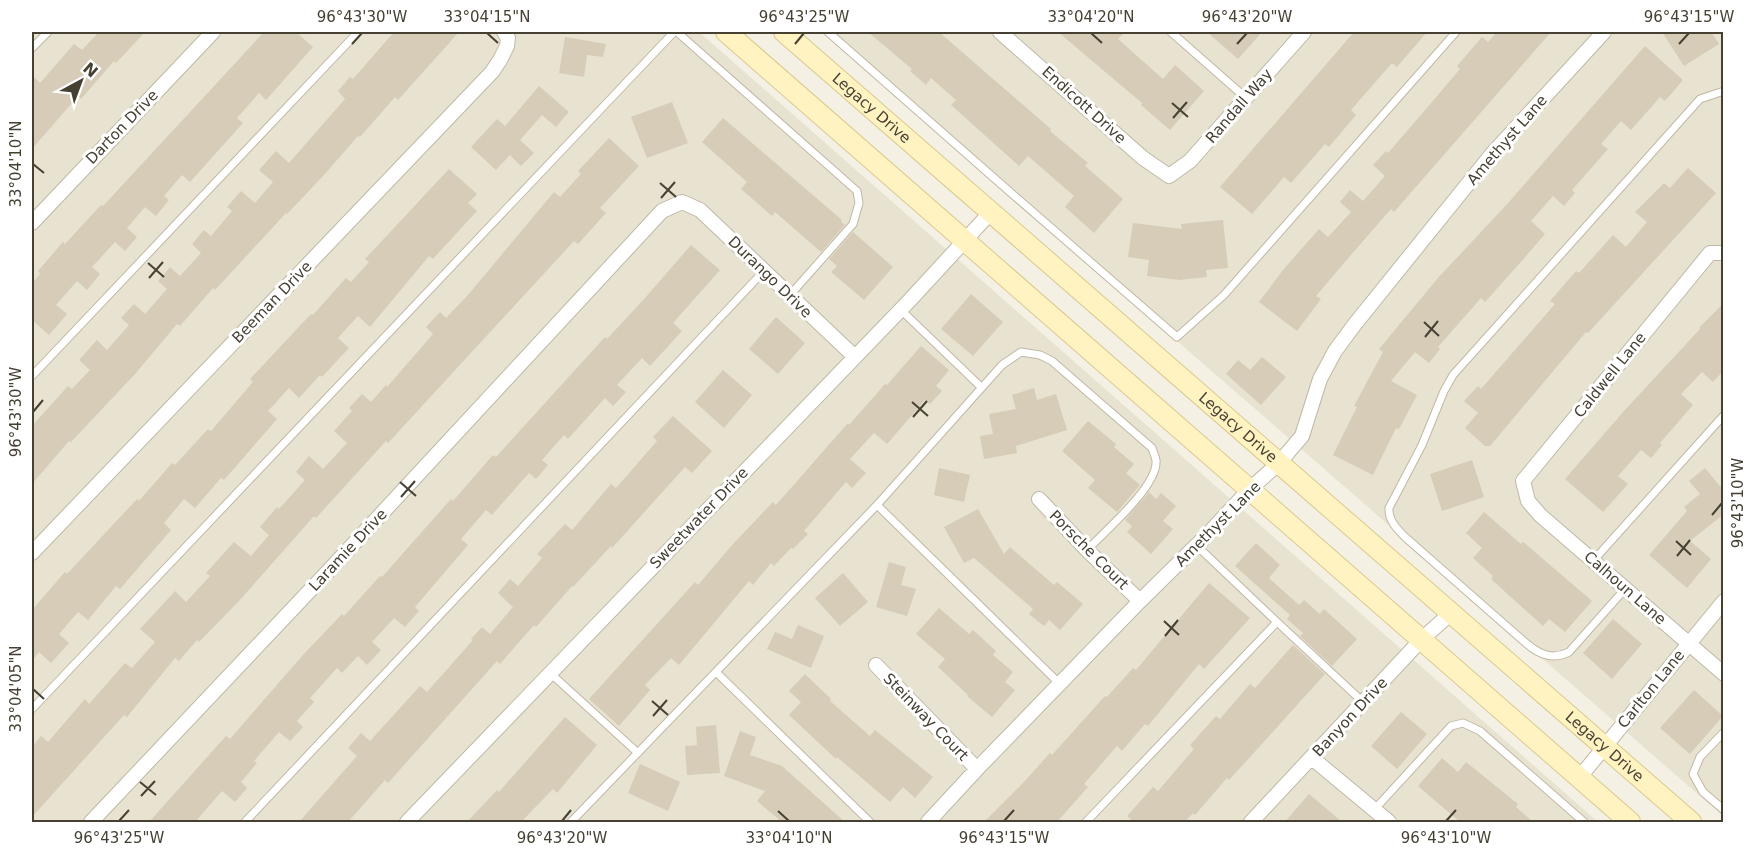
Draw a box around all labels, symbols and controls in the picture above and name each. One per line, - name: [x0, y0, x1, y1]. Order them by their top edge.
- text: 96°43'30"W: [317, 8, 407, 26]
- text: 33°04'15"N: [443, 8, 531, 26]
- text: 96°43'25"W: [759, 8, 849, 26]
- text: 33°04'20"N: [1047, 8, 1135, 26]
- text: 96°43'20"W: [1202, 8, 1292, 26]
- text: 96°43'15"W: [1644, 8, 1734, 26]
- north arrow: [51, 51, 111, 111]
- text: N: [79, 58, 102, 82]
- street label: Endicott Drive: [1038, 63, 1130, 147]
- street label: Randall Way: [1202, 65, 1276, 147]
- street label: Legacy Drive: [829, 69, 914, 147]
- street label: Darton Drive: [82, 86, 162, 168]
- street label: Amethyst Lane: [1463, 91, 1551, 189]
- text: 33°04'10"N: [7, 120, 25, 208]
- street label: Durango Drive: [724, 233, 816, 321]
- street label: Beeman Drive: [228, 257, 316, 347]
- street label: Caldwell Lane: [1570, 329, 1650, 421]
- text: 96°43'30"W: [7, 367, 25, 457]
- street label: Legacy Drive: [1195, 388, 1281, 466]
- text: 96°43'10"W: [1729, 458, 1747, 548]
- street label: Sweetwater Drive: [646, 464, 752, 572]
- street label: Amethyst Lane: [1172, 478, 1264, 570]
- street label: Laramie Drive: [305, 505, 391, 595]
- street label: Porsche Court: [1046, 507, 1132, 593]
- street label: Calhoun Lane: [1580, 548, 1670, 628]
- text: 33°04'05"N: [7, 645, 25, 733]
- street label: Carlton Lane: [1614, 646, 1688, 732]
- street label: Steinway Court: [880, 670, 972, 765]
- street label: Banyon Drive: [1309, 674, 1391, 760]
- street label: Legacy Drive: [1562, 708, 1647, 786]
- text: 96°43'25"W: [74, 829, 164, 847]
- text: 96°43'20"W: [517, 829, 607, 847]
- text: 33°04'10"N: [745, 829, 833, 847]
- text: 96°43'15"W: [959, 829, 1049, 847]
- text: 96°43'10"W: [1401, 829, 1491, 847]

